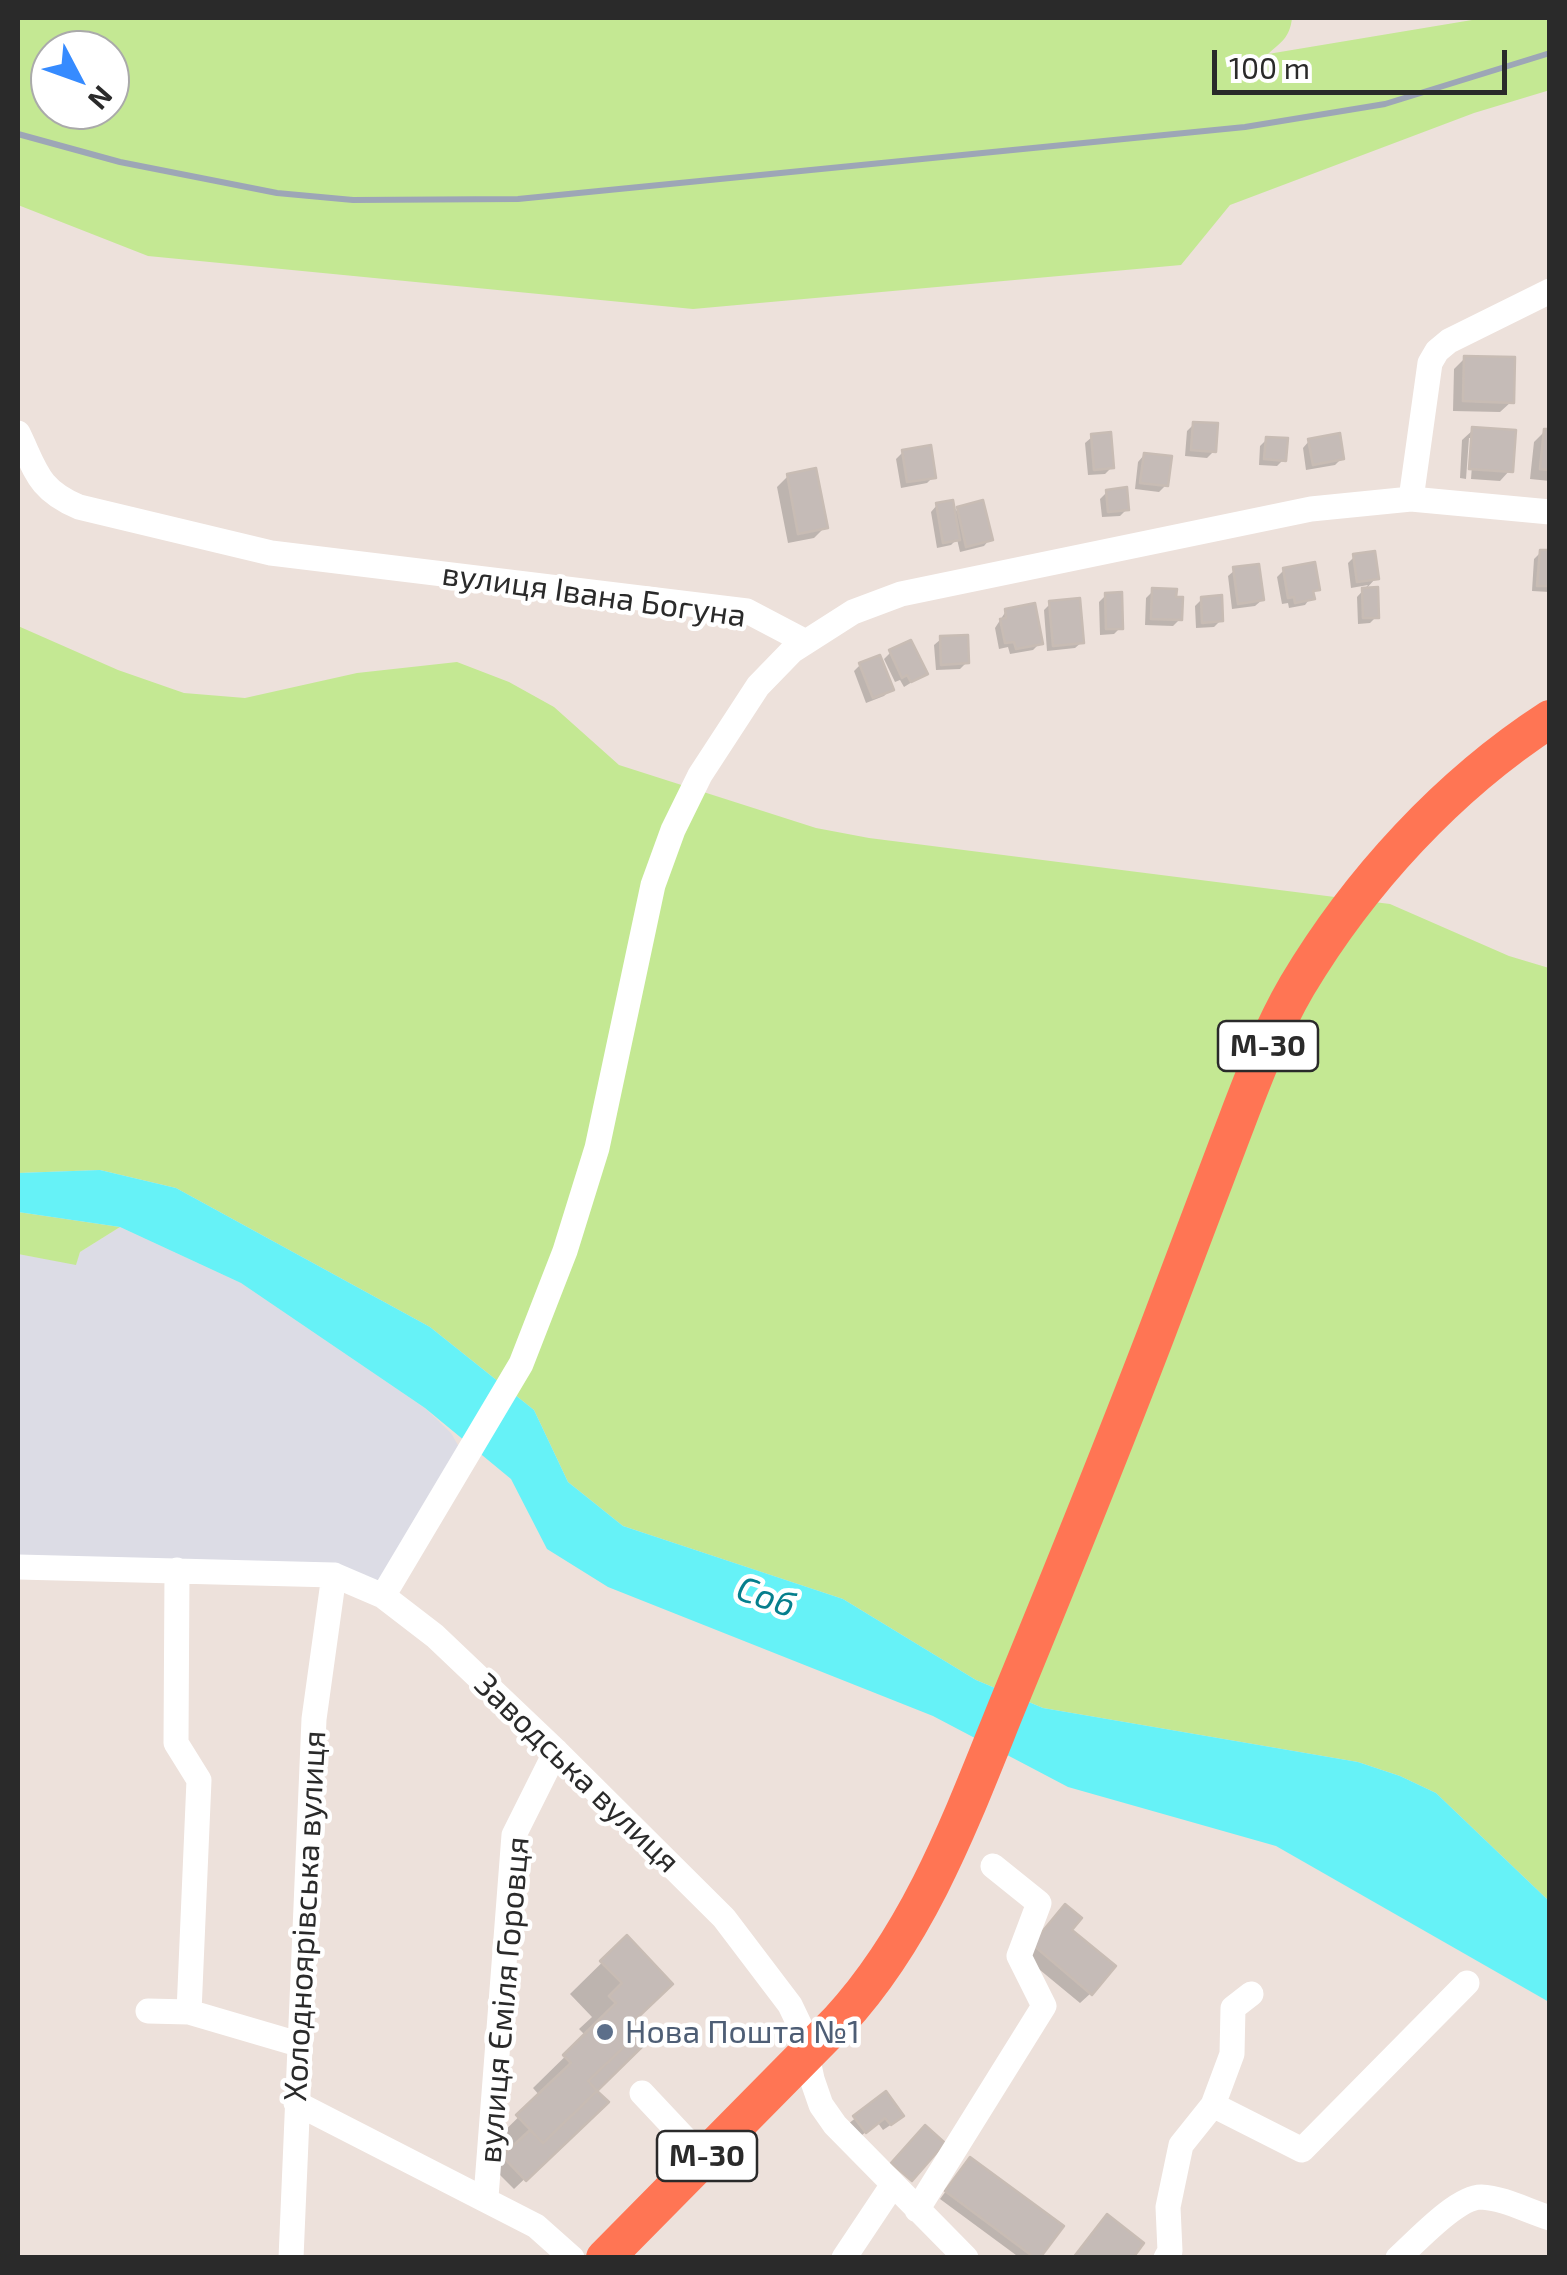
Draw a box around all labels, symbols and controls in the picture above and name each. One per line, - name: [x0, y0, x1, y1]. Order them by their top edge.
- north arrow: [30, 30, 130, 130]
- scale bar: [1217, 30, 1512, 92]
- text: 100 m: [1229, 49, 1310, 85]
- text: N: [82, 80, 121, 117]
- street label: вулиця Івана Богуна: [440, 555, 748, 635]
- road number: М-30: [1218, 1021, 1318, 1071]
- water label: Соб: [731, 1567, 801, 1627]
- street label: Заводська вулиця: [466, 1665, 688, 1881]
- street label: Холодноярівська вулиця: [276, 1730, 334, 2102]
- street label: вулиця Єміля Горовця: [471, 1835, 537, 2165]
- place label: Нова Пошта №1: [625, 2013, 860, 2051]
- marker: Нова Пошта №1: [594, 2021, 616, 2043]
- road number: М-30: [657, 2131, 757, 2181]

